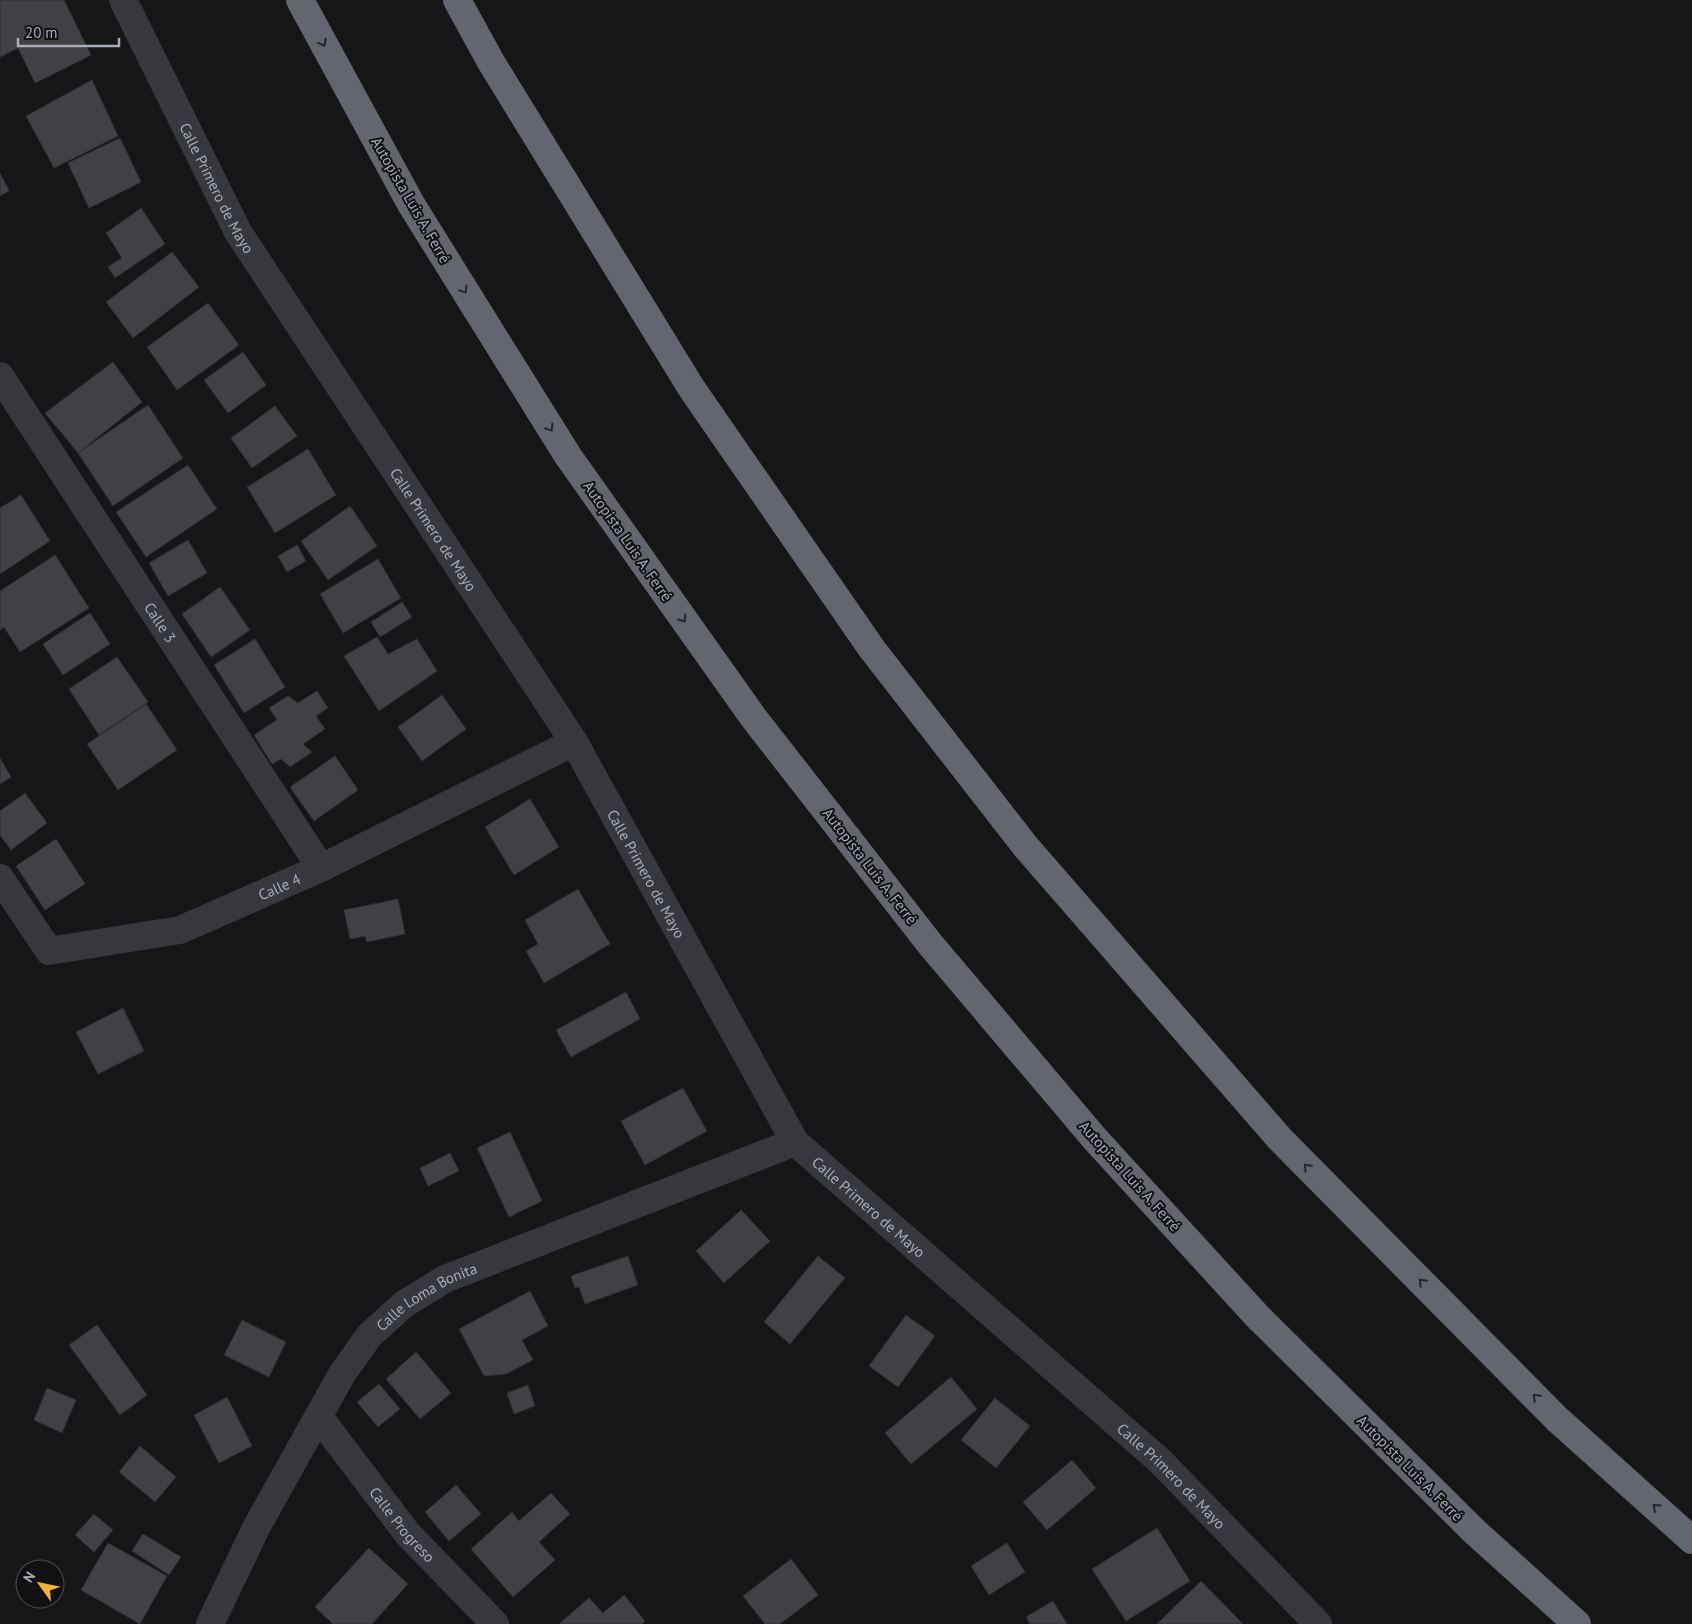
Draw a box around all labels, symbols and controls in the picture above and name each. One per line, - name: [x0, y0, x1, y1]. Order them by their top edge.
- scale bar: [18, 15, 119, 47]
- text: 20 m: [25, 23, 58, 42]
- one-way arrow: [317, 38, 327, 47]
- street label: Calle Primero de Mayo: [176, 119, 259, 257]
- street label: Autopista Luis A. Ferré: [367, 133, 455, 267]
- one-way arrow: [458, 285, 468, 294]
- one-way arrow: [544, 423, 554, 432]
- street label: Calle Primero de Mayo: [386, 464, 481, 595]
- street label: Autopista Luis A. Ferré: [579, 477, 677, 605]
- street label: Calle 3: [141, 598, 181, 646]
- one-way arrow: [677, 613, 686, 623]
- street label: Autopista Luis A. Ferré: [819, 804, 921, 928]
- street label: Calle Primero de Mayo: [604, 806, 690, 941]
- street label: Calle 4: [255, 869, 303, 904]
- street label: Autopista Luis A. Ferré: [1075, 1117, 1185, 1235]
- street label: Calle Primero de Mayo: [809, 1152, 930, 1261]
- one-way arrow: [1304, 1163, 1313, 1172]
- street label: Calle Loma Bonita: [372, 1258, 479, 1335]
- one-way arrow: [1418, 1279, 1427, 1288]
- one-way arrow: [1533, 1394, 1542, 1403]
- street label: Autopista Luis A. Ferré: [1353, 1411, 1467, 1525]
- street label: Calle Primero de Mayo: [1113, 1419, 1230, 1533]
- street label: Calle Progreso: [366, 1483, 439, 1566]
- one-way arrow: [1652, 1504, 1661, 1513]
- north arrow: [15, 1559, 65, 1609]
- text: N: [19, 1568, 39, 1586]

